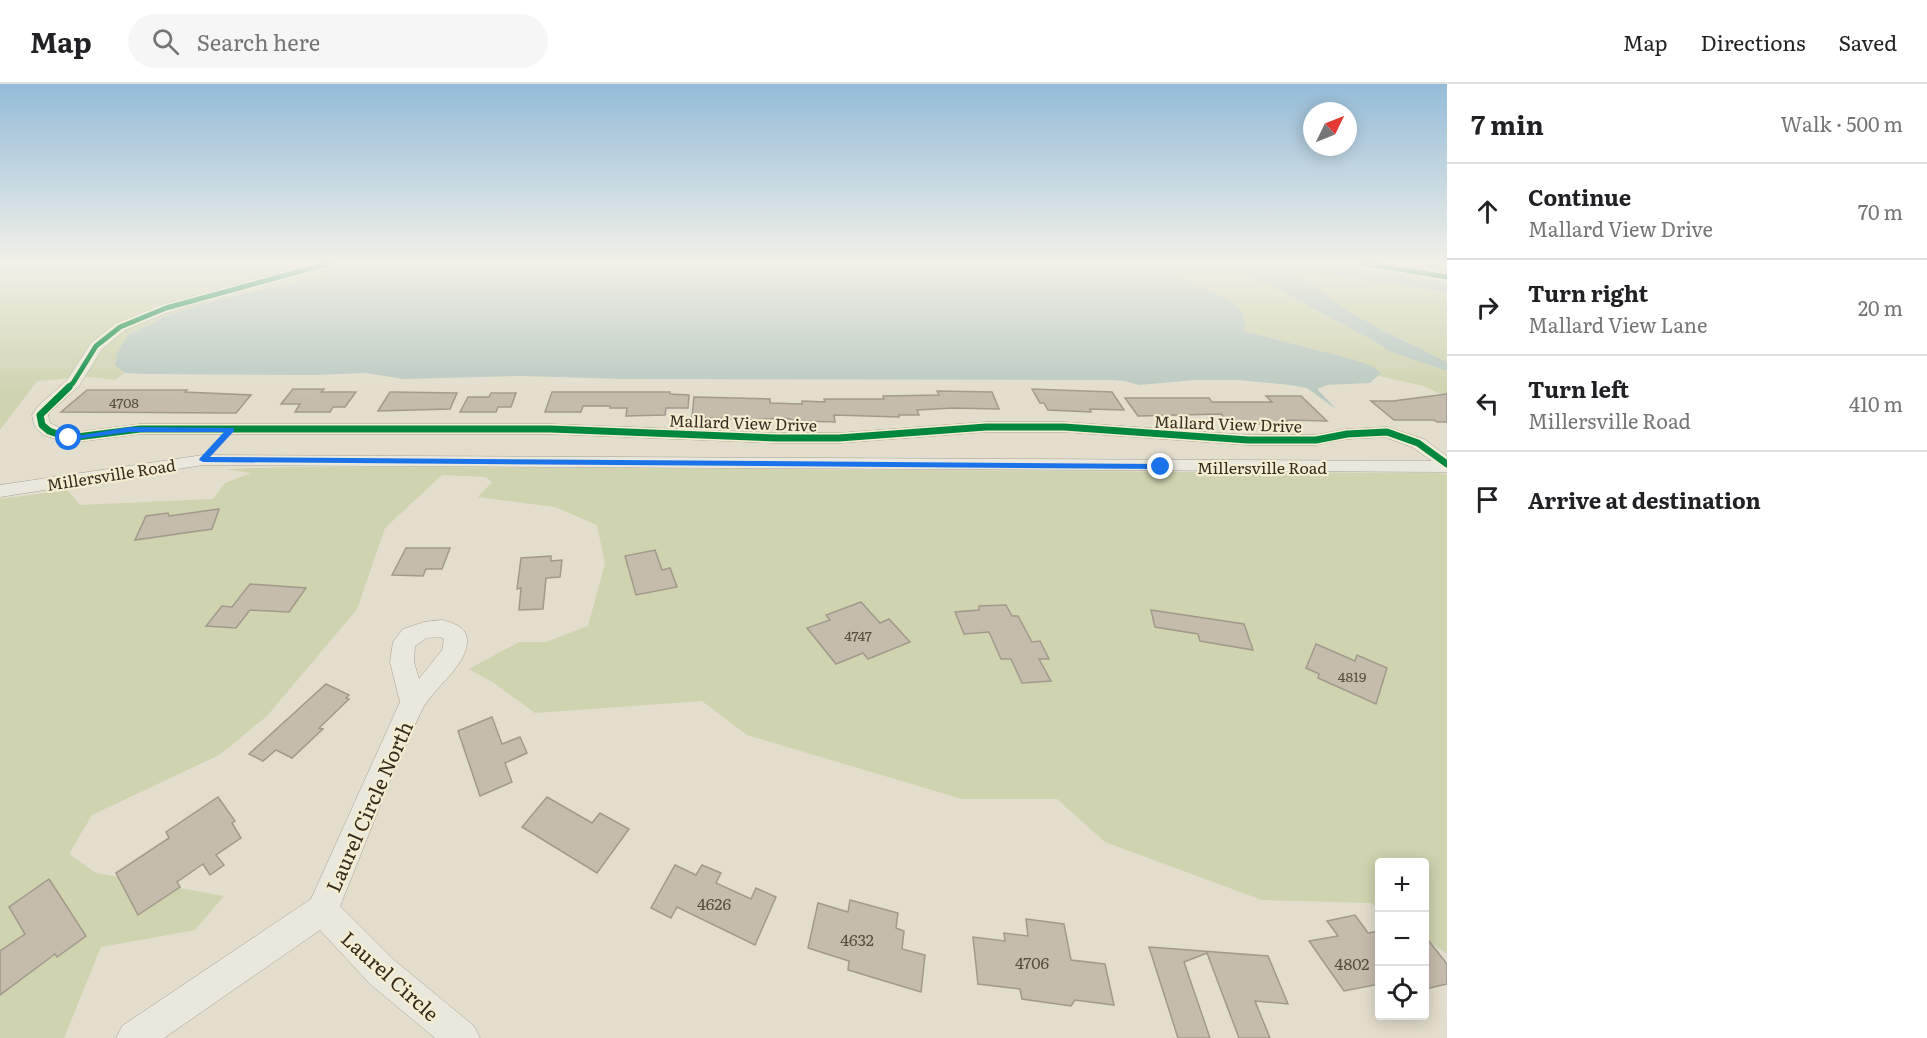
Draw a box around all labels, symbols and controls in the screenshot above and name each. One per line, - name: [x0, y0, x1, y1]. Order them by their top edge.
- search box: [128, 14, 548, 68]
- text: Map: [30, 20, 92, 62]
- icon: search: [149, 25, 182, 58]
- text: Search here: [197, 25, 320, 58]
- text: Map: [1623, 26, 1668, 57]
- text: Directions: [1701, 26, 1806, 57]
- text: Saved: [1839, 26, 1897, 57]
- north arrow: [1303, 102, 1357, 156]
- text: 7 min: [1471, 104, 1544, 143]
- text: Walk · 500 m: [1780, 108, 1903, 138]
- text: Continue: [1528, 180, 1631, 213]
- icon: ahead: [1471, 195, 1504, 228]
- text: 70 m: [1858, 196, 1903, 226]
- text: Mallard View Drive: [1528, 213, 1713, 243]
- text: Turn right: [1528, 276, 1648, 309]
- icon: right: [1471, 291, 1504, 324]
- text: 20 m: [1858, 292, 1903, 322]
- text: Mallard View Lane: [1528, 309, 1707, 339]
- text: Turn left: [1528, 372, 1629, 405]
- icon: left: [1471, 387, 1504, 420]
- text: 410 m: [1849, 388, 1903, 418]
- house number: 4708: [109, 392, 139, 412]
- text: Millersville Road: [1528, 405, 1691, 435]
- street label: Mallard View Drive: [669, 407, 817, 437]
- street label: Mallard View Drive: [1154, 408, 1302, 438]
- route start: [55, 424, 81, 450]
- street label: Millersville Road: [45, 452, 177, 496]
- route end: [1147, 453, 1173, 479]
- street label: Millersville Road: [1197, 455, 1327, 479]
- icon: arrive: [1471, 483, 1504, 516]
- text: Arrive at destination: [1528, 483, 1761, 516]
- house number: 4747: [844, 625, 872, 645]
- house number: 4819: [1338, 666, 1366, 686]
- street label: Laurel Circle North: [317, 716, 419, 896]
- map controls: [1375, 858, 1429, 1020]
- button: +: [1375, 858, 1429, 912]
- house number: 4626: [697, 891, 731, 915]
- button: −: [1375, 912, 1429, 966]
- street label: Laurel Circle: [335, 923, 447, 1027]
- house number: 4632: [840, 927, 874, 951]
- house number: 4706: [1015, 950, 1050, 974]
- house number: 4802: [1335, 951, 1369, 975]
- button: locate: [1375, 966, 1429, 1020]

